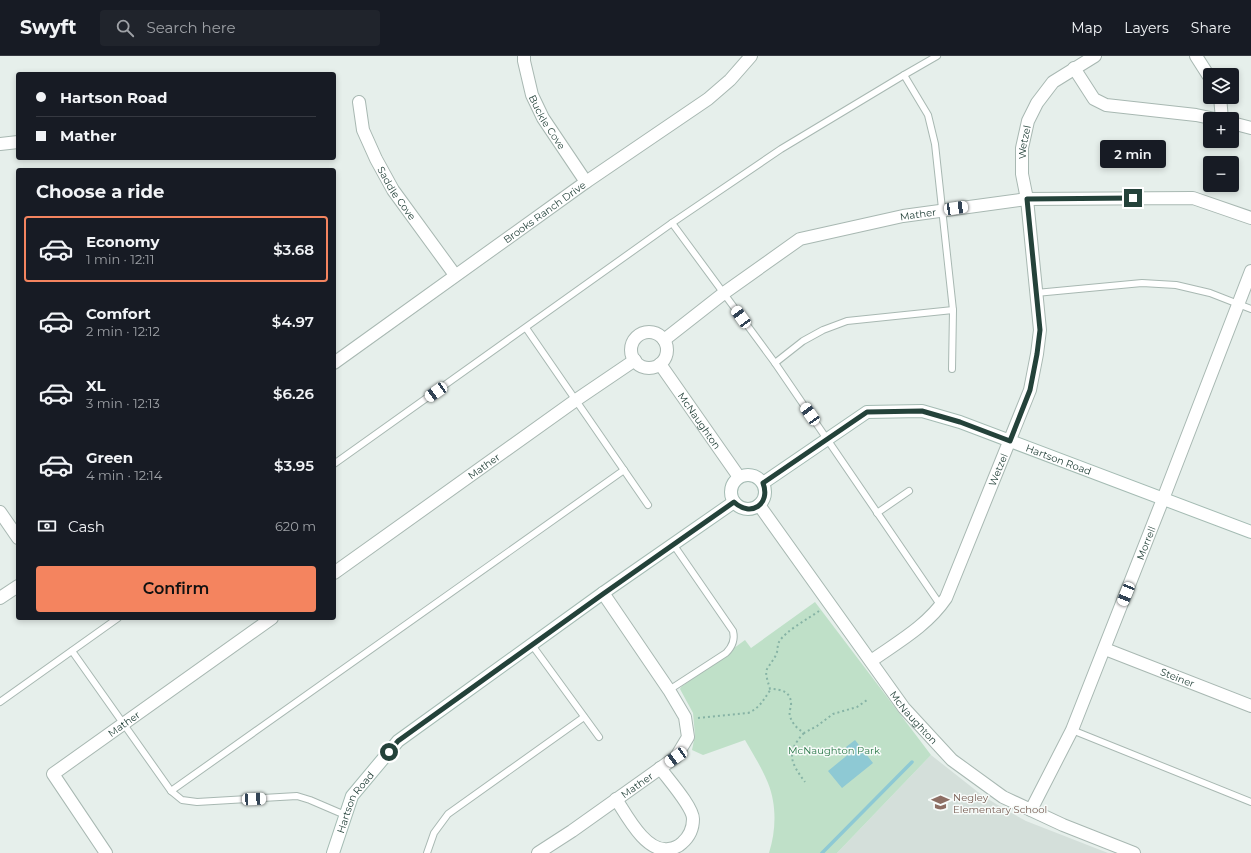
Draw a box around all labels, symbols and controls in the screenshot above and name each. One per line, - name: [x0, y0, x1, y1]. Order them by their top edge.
- search box: [100, 10, 380, 46]
- text: Swyft: [20, 16, 76, 39]
- icon: search: [114, 17, 136, 39]
- text: Search here: [146, 18, 236, 37]
- text: Map: [1071, 19, 1102, 37]
- text: Layers: [1124, 19, 1169, 37]
- text: Share: [1191, 19, 1231, 37]
- map controls: [1203, 68, 1239, 192]
- button: layers: [1203, 68, 1239, 104]
- text: Hartson Road: [60, 88, 167, 107]
- street label: Buckle Cove: [526, 92, 569, 152]
- button: +: [1203, 112, 1239, 148]
- street label: Wetzel: [1016, 124, 1033, 159]
- text: Mather: [60, 126, 116, 145]
- callout: 2 min: [1100, 140, 1166, 168]
- text: 2 min: [1114, 146, 1152, 162]
- button: −: [1203, 156, 1239, 192]
- street label: Saddle Cove: [375, 164, 419, 222]
- street label: Brooks Ranch Drive: [501, 178, 588, 246]
- text: Choose a ride: [36, 181, 164, 203]
- route end: [1124, 189, 1142, 207]
- car: [943, 200, 969, 216]
- street label: Mather: [899, 205, 937, 223]
- icon: car: [38, 231, 74, 267]
- text: Economy: [86, 232, 159, 251]
- text: $3.68: [273, 240, 314, 259]
- text: 1 min · 12:11: [86, 251, 154, 267]
- icon: car: [38, 303, 74, 339]
- text: Comfort: [86, 304, 151, 323]
- car: [729, 304, 753, 330]
- text: $4.97: [272, 312, 314, 331]
- text: 2 min · 12:12: [86, 323, 160, 339]
- icon: car: [38, 375, 74, 411]
- text: XL: [86, 376, 105, 395]
- car: [423, 380, 449, 404]
- text: $6.26: [273, 384, 314, 403]
- street label: McNaughton: [675, 390, 724, 452]
- text: 3 min · 12:13: [86, 395, 160, 411]
- car: [798, 401, 822, 427]
- street label: Hartson Road: [1024, 441, 1093, 478]
- icon: car: [38, 447, 74, 483]
- text: Green: [86, 448, 133, 467]
- street label: Mather: [465, 450, 502, 482]
- street label: Wetzel: [985, 451, 1010, 488]
- text: $3.95: [274, 456, 314, 475]
- text: 4 min · 12:14: [86, 467, 162, 483]
- icon: cash: [36, 515, 58, 537]
- text: Cash: [68, 517, 105, 536]
- text: 620 m: [275, 518, 316, 534]
- street label: Morrell: [1133, 524, 1158, 562]
- button: Confirm: [36, 566, 316, 612]
- car: [1116, 581, 1136, 607]
- street label: Steiner: [1159, 665, 1197, 690]
- street label: McNaughton: [887, 688, 941, 747]
- street label: Mather: [105, 708, 142, 739]
- route start: [380, 743, 398, 761]
- park label: McNaughton Park: [788, 744, 880, 757]
- car: [663, 745, 689, 769]
- street label: Hartson Road: [334, 768, 377, 835]
- street label: Mather: [618, 769, 655, 801]
- place label: Negley Elementary School: [953, 791, 1047, 816]
- car: [242, 792, 266, 806]
- school or university icon: Negley Elementary School: [930, 793, 950, 813]

